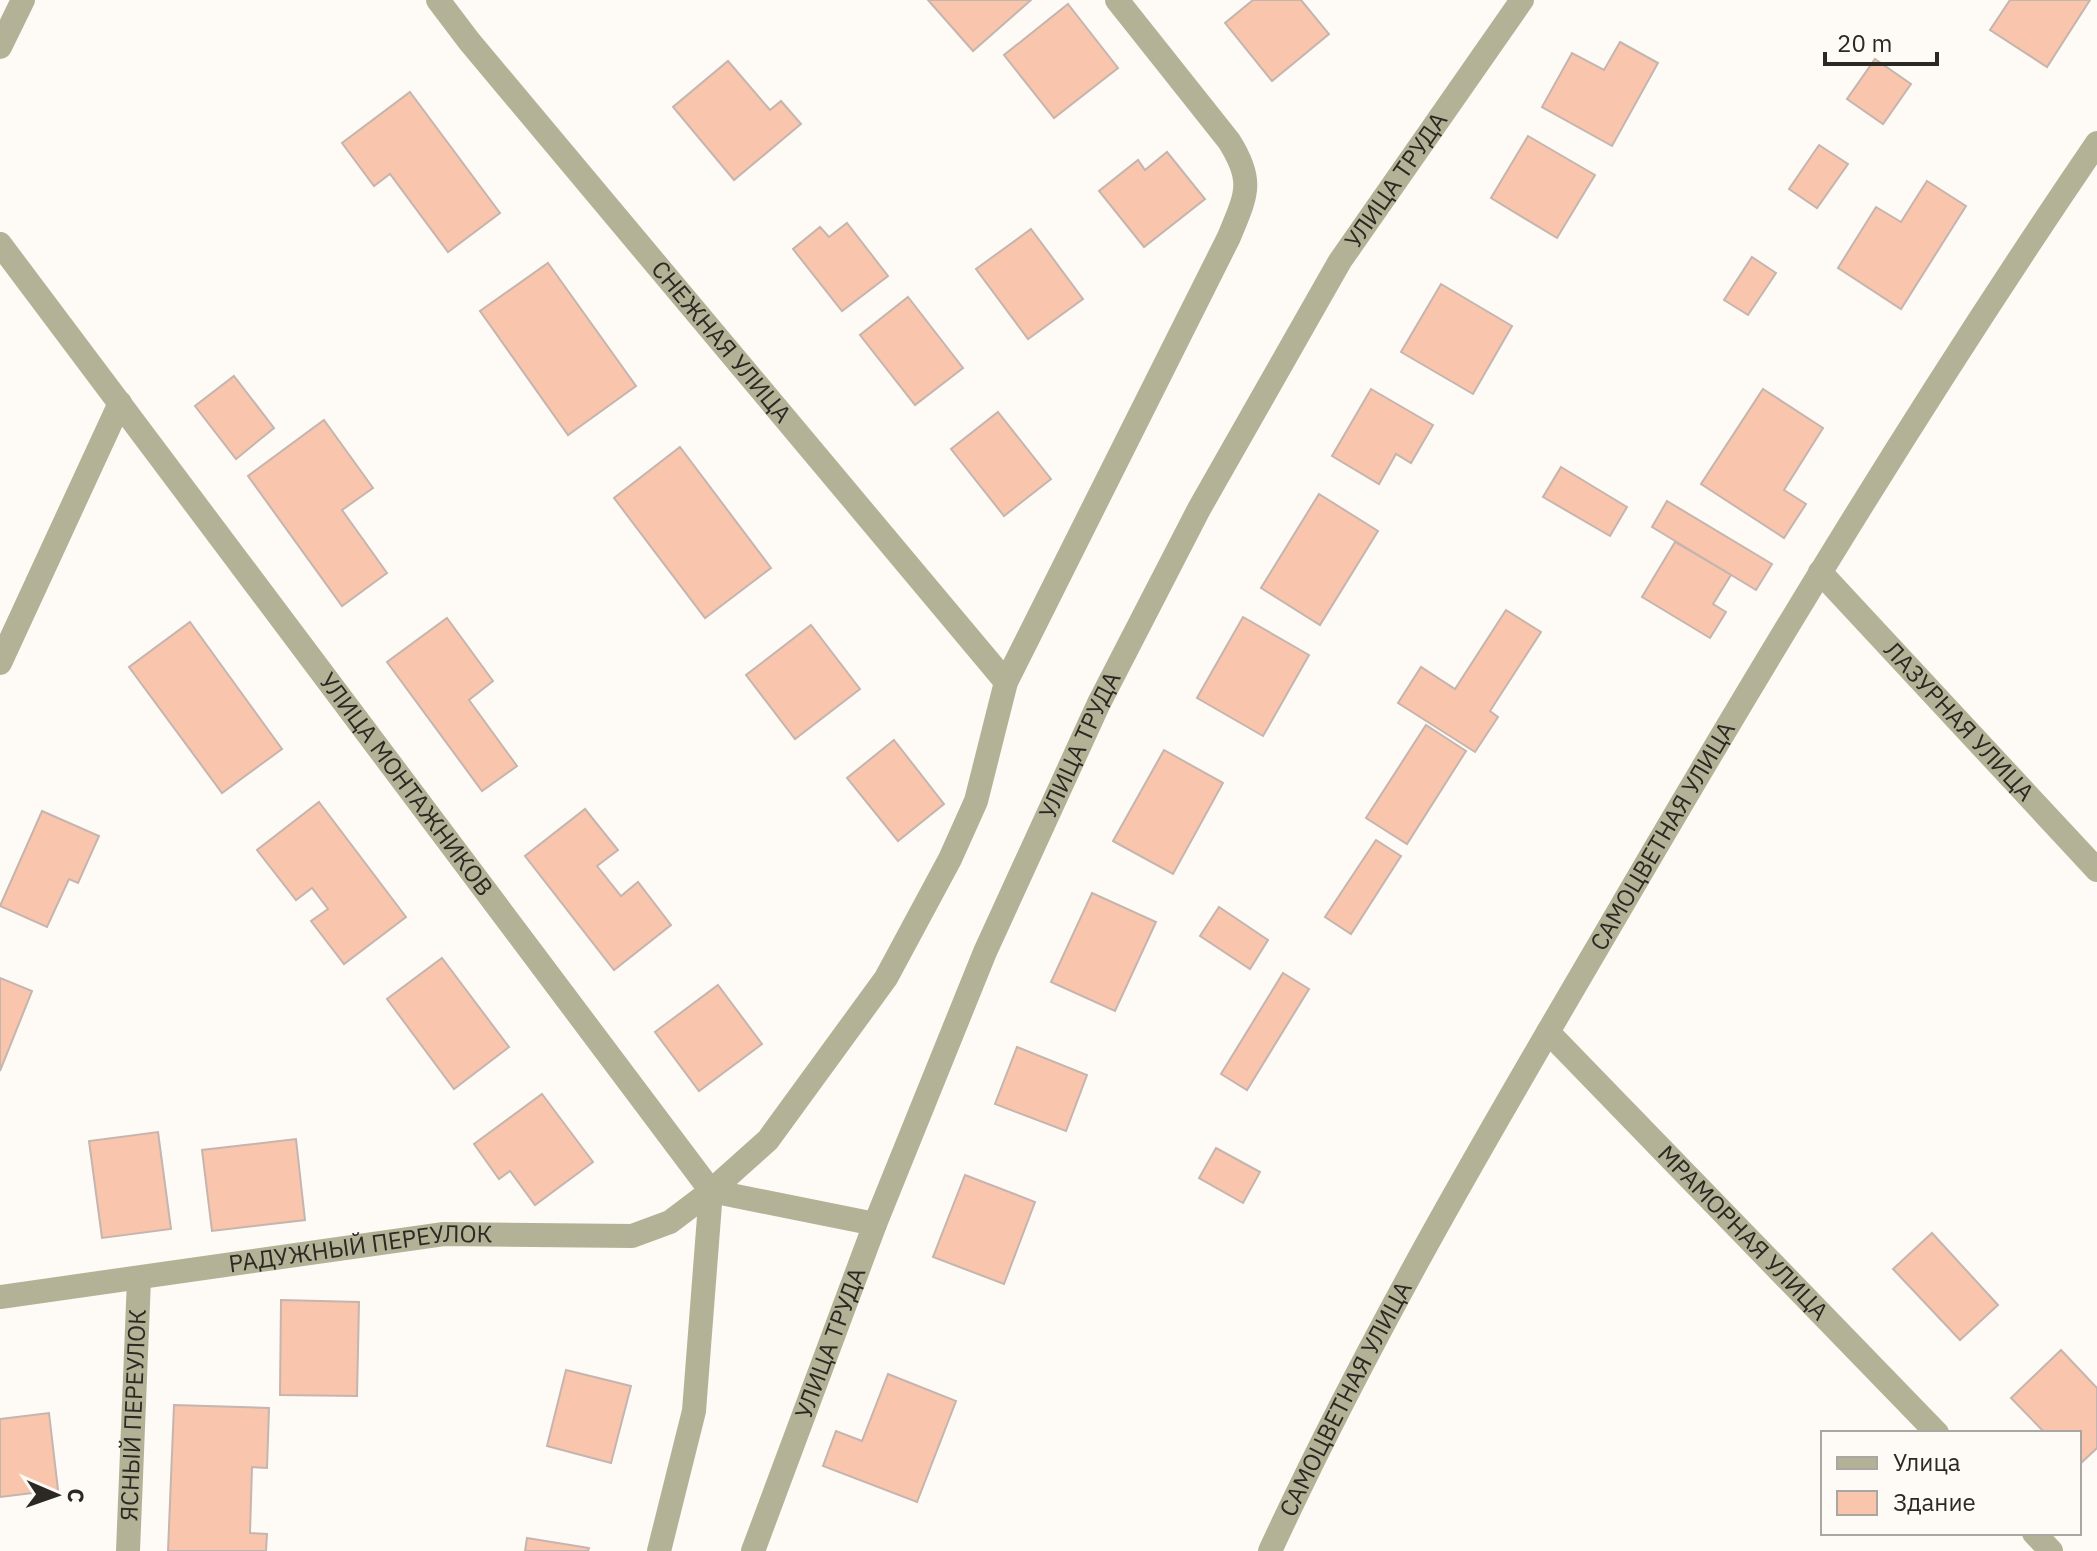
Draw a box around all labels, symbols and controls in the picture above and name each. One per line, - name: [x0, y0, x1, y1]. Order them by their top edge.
- scale bar: [1825, 16, 1937, 66]
- text: 20 m: [1837, 27, 1892, 59]
- street label: УЛИЦА ТРУДА: [1337, 105, 1454, 254]
- street label: СНЕЖНАЯ УЛИЦА: [645, 254, 799, 429]
- street label: ЛАЗУРНАЯ УЛИЦА: [1877, 634, 2042, 808]
- street label: УЛИЦА МОНТАЖНИКОВ: [312, 666, 501, 902]
- street label: УЛИЦА ТРУДА: [1031, 666, 1128, 824]
- street label: САМОЦВЕТНАЯ УЛИЦА: [1582, 715, 1742, 956]
- street label: МРАМОРНАЯ УЛИЦА: [1651, 1138, 1836, 1327]
- street label: РАДУЖНЫЙ ПЕРЕУЛОК: [226, 1217, 493, 1279]
- street label: УЛИЦА ТРУДА: [787, 1262, 872, 1423]
- street label: САМОЦВЕТНАЯ УЛИЦА: [1272, 1275, 1419, 1521]
- street label: ЯСНЫЙ ПЕРЕУЛОК: [112, 1308, 153, 1522]
- legend: [1821, 1431, 2081, 1535]
- text: Улица: [1893, 1446, 1961, 1478]
- north arrow: [16, 1455, 96, 1535]
- text: Здание: [1893, 1486, 1976, 1518]
- text: С: [62, 1488, 91, 1503]

